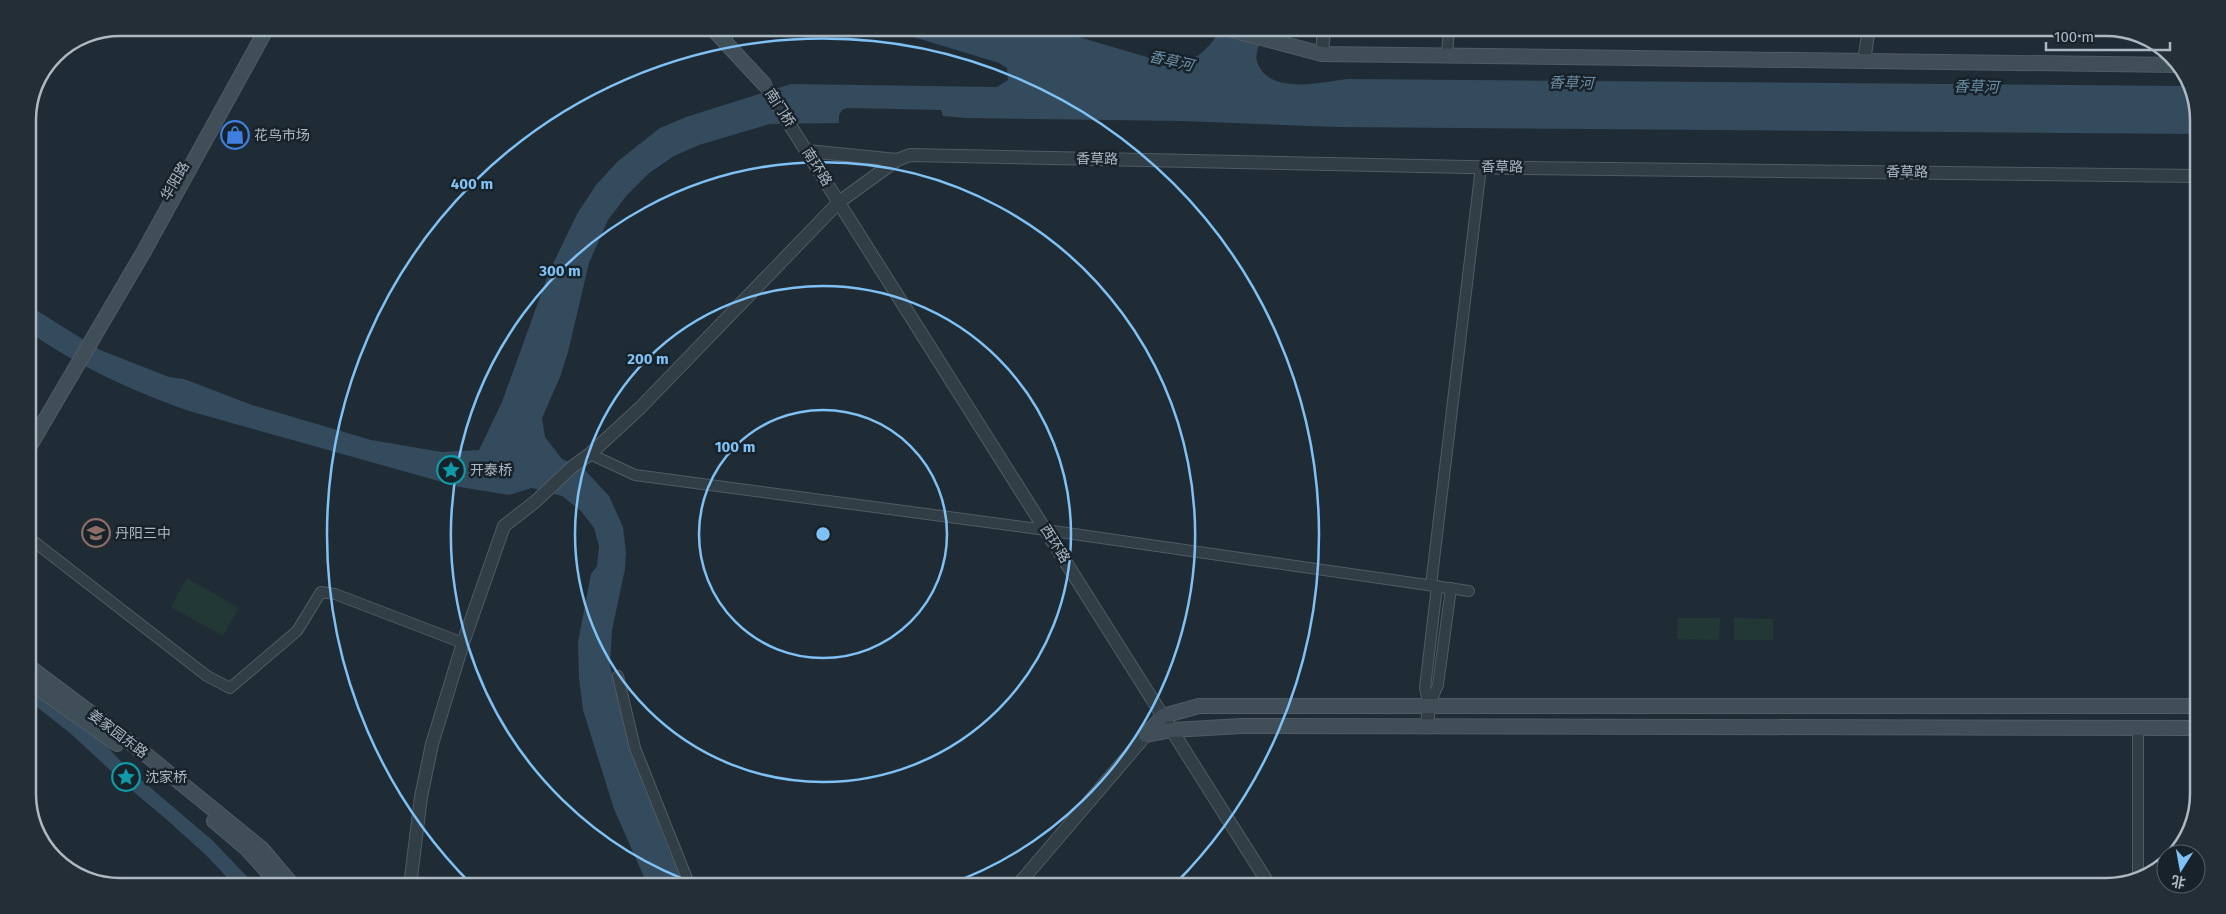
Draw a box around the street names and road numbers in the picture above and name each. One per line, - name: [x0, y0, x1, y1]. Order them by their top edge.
- street label: 南门桥: [761, 86, 799, 130]
- street label: 南环路: [799, 145, 835, 189]
- street label: 香草路: [1076, 150, 1118, 168]
- street label: 香草路: [1481, 158, 1523, 176]
- street label: 华阳路: [157, 159, 193, 203]
- street label: 香草路: [1886, 163, 1928, 181]
- street label: 西环路: [1037, 522, 1073, 566]
- street label: 姜家园东路: [85, 706, 151, 762]

